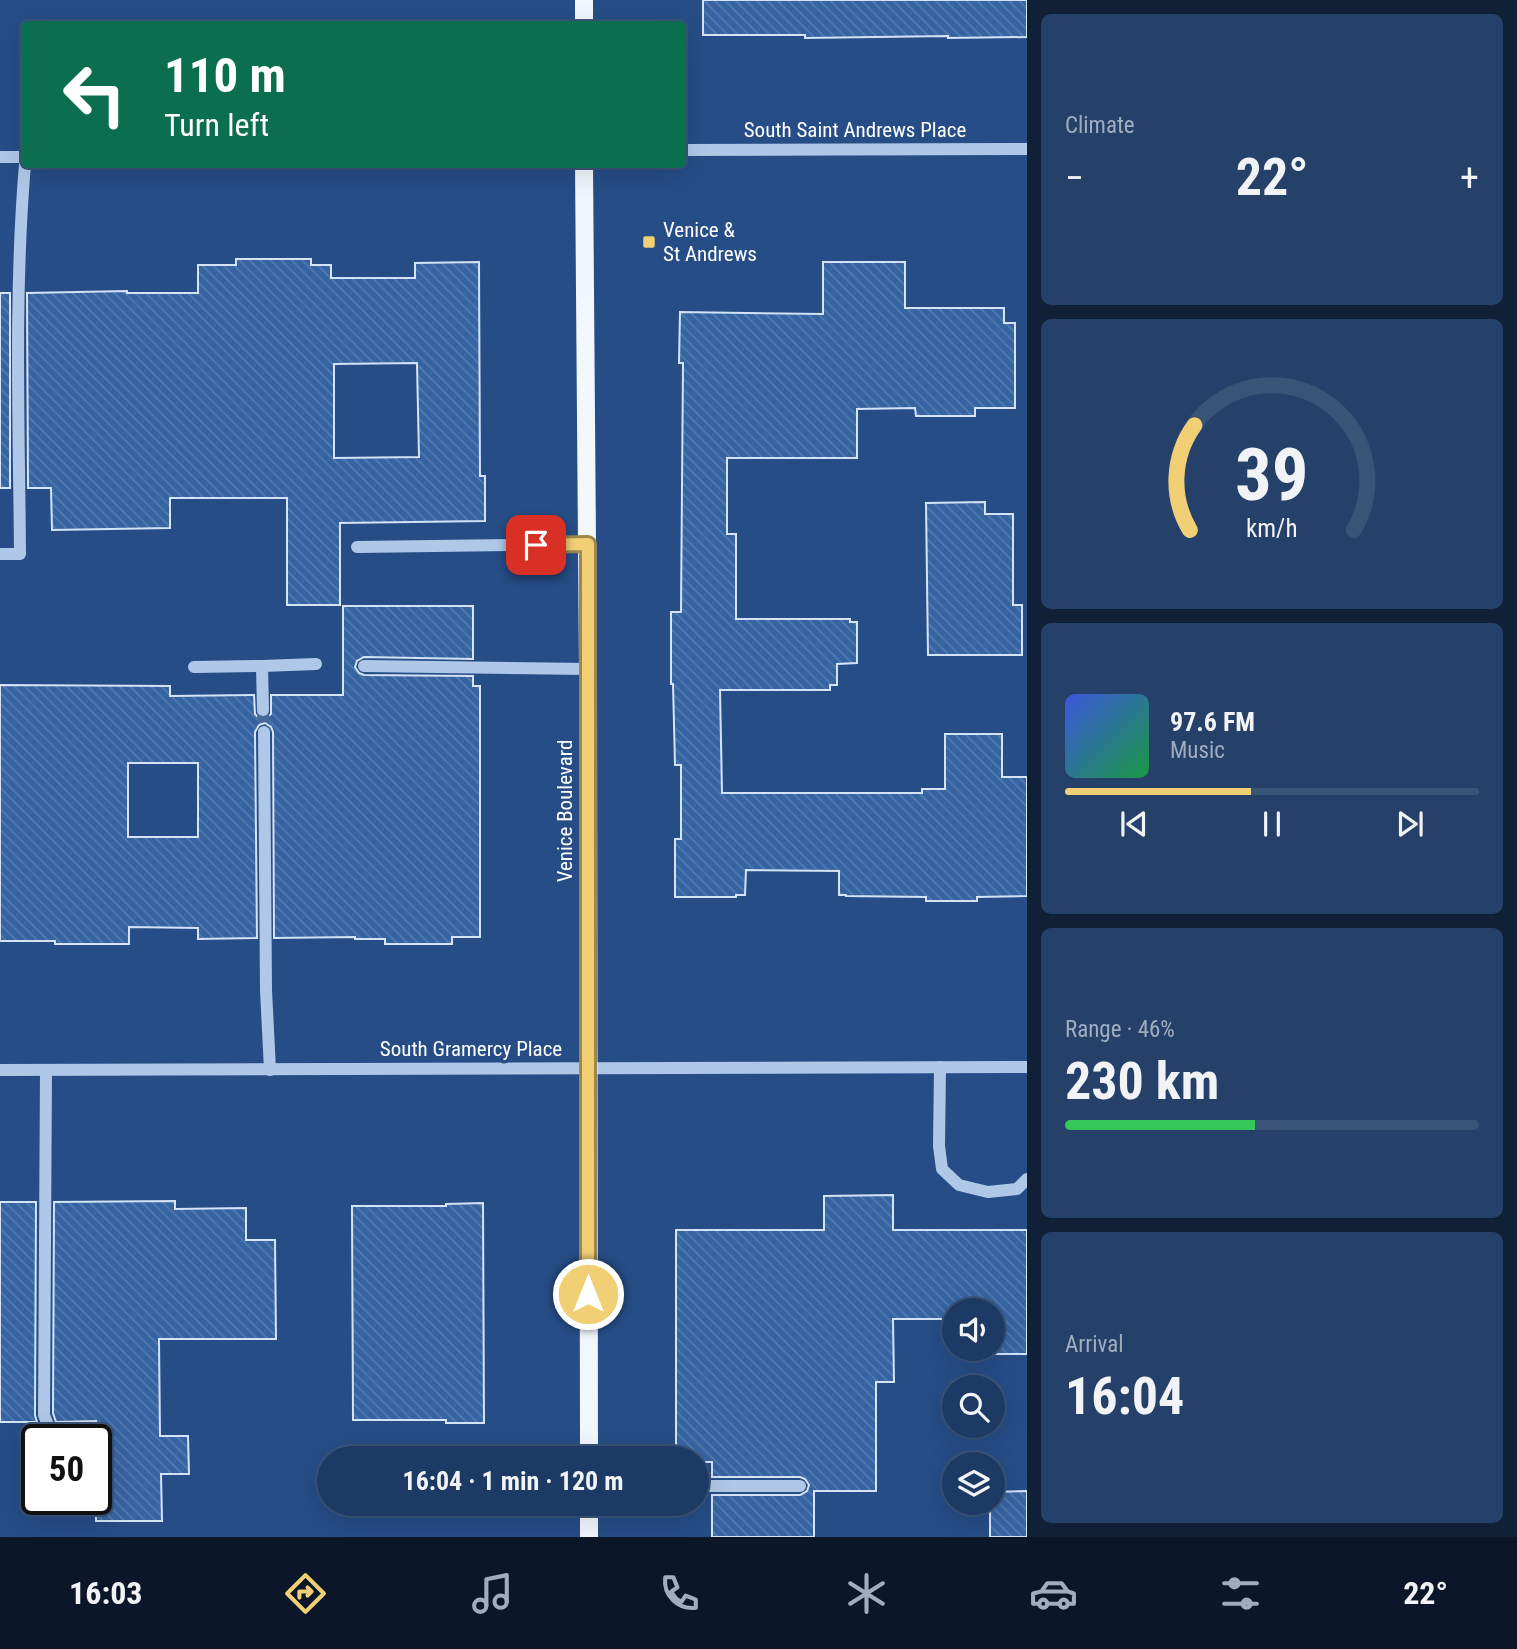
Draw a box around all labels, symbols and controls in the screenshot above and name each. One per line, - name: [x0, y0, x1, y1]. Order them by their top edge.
- text: 110 m: [164, 47, 286, 104]
- icon: left: [49, 49, 140, 140]
- text: Turn left: [164, 106, 269, 144]
- text: Climate: [1065, 112, 1135, 139]
- street label: South Saint Andrews Place: [744, 118, 966, 142]
- text: 22°: [1236, 147, 1308, 208]
- text: −: [1065, 156, 1084, 200]
- text: +: [1460, 156, 1479, 200]
- place label: Venice & St Andrews: [663, 218, 757, 266]
- marker: Venice & St Andrews: [641, 234, 657, 250]
- text: 39: [1235, 432, 1309, 518]
- text: km/h: [1246, 514, 1298, 543]
- pin: [506, 515, 566, 575]
- icon: arrive: [517, 526, 555, 564]
- text: 97.6 FM: [1170, 707, 1255, 737]
- text: Music: [1170, 737, 1225, 764]
- street label: Venice Boulevard: [553, 740, 577, 882]
- icon: previous: [1115, 805, 1153, 843]
- icon: pause: [1253, 805, 1291, 843]
- icon: next: [1391, 805, 1429, 843]
- text: Range · 46%: [1065, 1016, 1175, 1043]
- street label: South Gramercy Place: [380, 1037, 562, 1061]
- text: 230 km: [1065, 1051, 1219, 1112]
- position arrow: [551, 1257, 625, 1331]
- map controls: [942, 1298, 1005, 1515]
- button: sound: [942, 1298, 1005, 1361]
- text: Arrival: [1065, 1331, 1124, 1358]
- text: 16:04: [1065, 1366, 1184, 1427]
- button: search: [942, 1375, 1005, 1438]
- speed limit sign: 50: [21, 1424, 112, 1515]
- button: layers: [942, 1452, 1005, 1515]
- text: 16:04 · 1 min · 120 m: [403, 1466, 623, 1496]
- icon: directions: [281, 1569, 330, 1618]
- icon: music: [468, 1569, 517, 1618]
- icon: phone: [655, 1569, 704, 1618]
- icon: climate: [842, 1569, 891, 1618]
- icon: car: [1029, 1569, 1078, 1618]
- icon: filters: [1216, 1569, 1265, 1618]
- text: 16:03: [69, 1574, 142, 1612]
- text: 22°: [1403, 1574, 1448, 1612]

